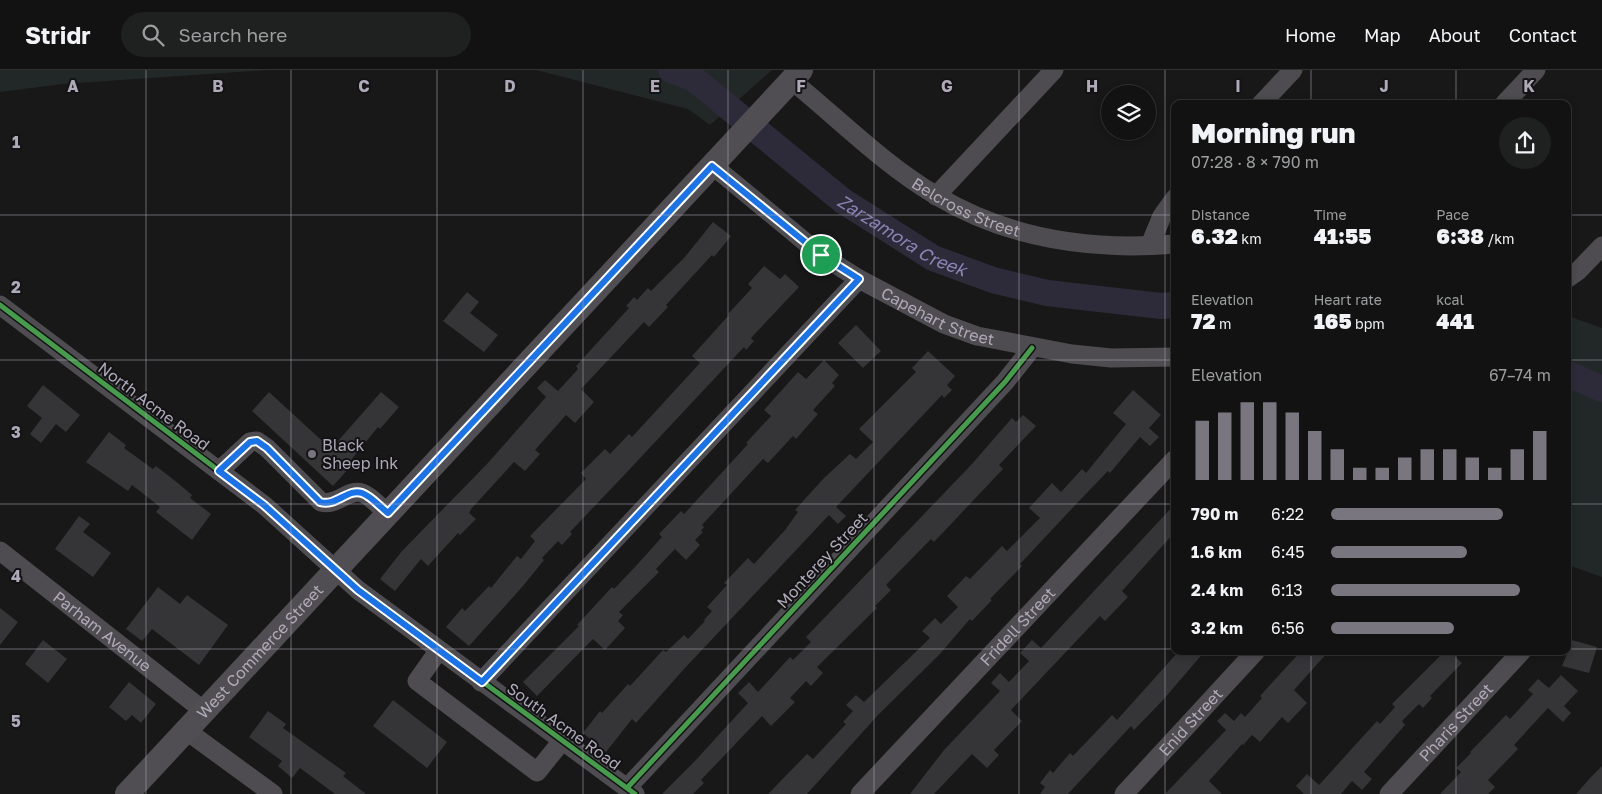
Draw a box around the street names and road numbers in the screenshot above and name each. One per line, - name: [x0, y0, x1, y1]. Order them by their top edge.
- street label: Belcross Street: [908, 173, 1023, 241]
- street label: Capehart Street: [878, 283, 996, 349]
- street label: North Acme Road: [94, 358, 214, 454]
- street label: Monterey Street: [772, 508, 872, 612]
- street label: West Commerce Street: [192, 580, 327, 723]
- street label: Fridell Street: [976, 583, 1059, 670]
- street label: Parham Avenue: [49, 587, 155, 676]
- street label: South Acme Road: [503, 678, 625, 774]
- street label: Pharis Street: [1414, 679, 1497, 766]
- street label: Enid Street: [1154, 684, 1227, 760]

